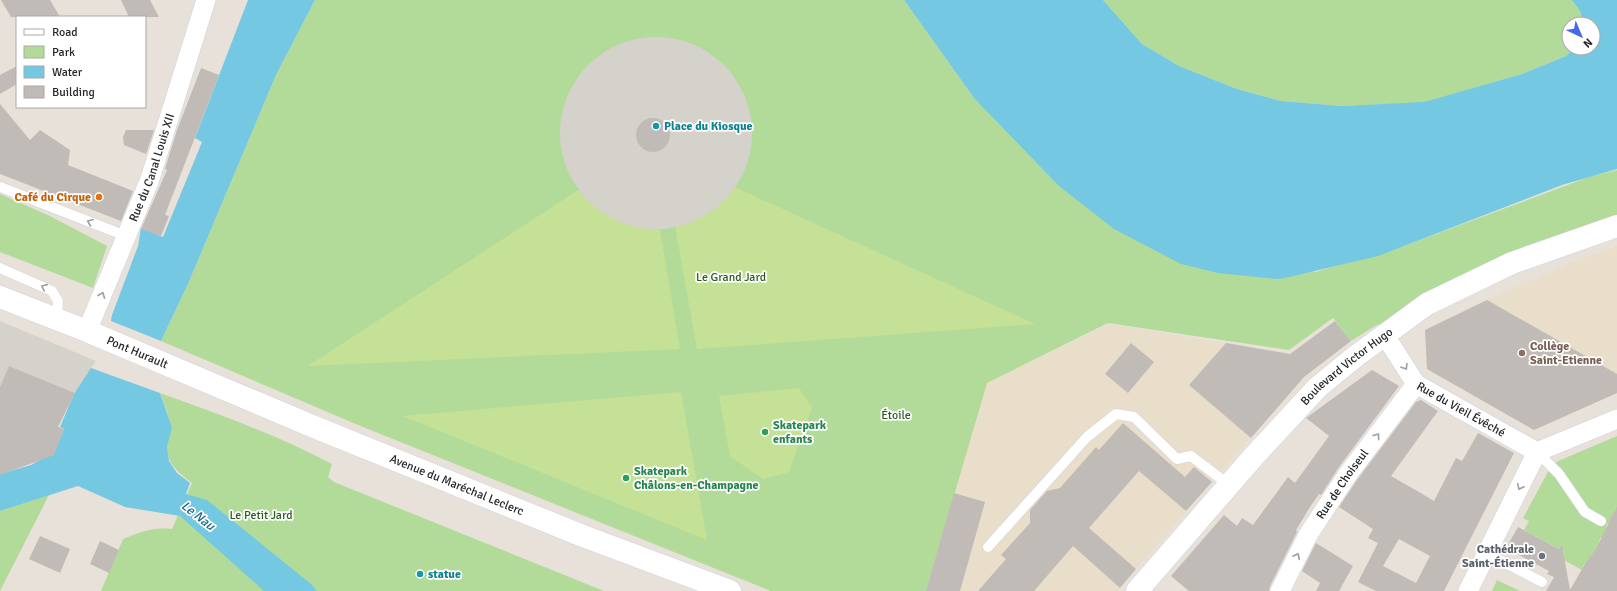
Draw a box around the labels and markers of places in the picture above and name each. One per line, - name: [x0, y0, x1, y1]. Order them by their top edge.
- place label: Place du Kiosque: [664, 119, 752, 134]
- marker: Place du Kiosque: [651, 121, 661, 131]
- place label: Café du Cirque: [14, 190, 91, 205]
- marker: Café du Cirque: [94, 192, 104, 202]
- place label: Collège Saint-Etienne: [1530, 339, 1602, 368]
- marker: Collège Saint-Etienne: [1517, 348, 1527, 358]
- place label: Skatepark enfants: [773, 418, 827, 447]
- marker: Skatepark enfants: [760, 427, 770, 437]
- place label: Skatepark Châlons-en-Champagne: [634, 464, 759, 493]
- marker: Skatepark Châlons-en-Champagne: [621, 473, 631, 483]
- place label: Cathédrale Saint-Étienne: [1462, 542, 1534, 571]
- marker: Cathédrale Saint-Étienne: [1537, 551, 1547, 561]
- place label: statue: [428, 567, 461, 582]
- marker: statue: [415, 569, 425, 579]

